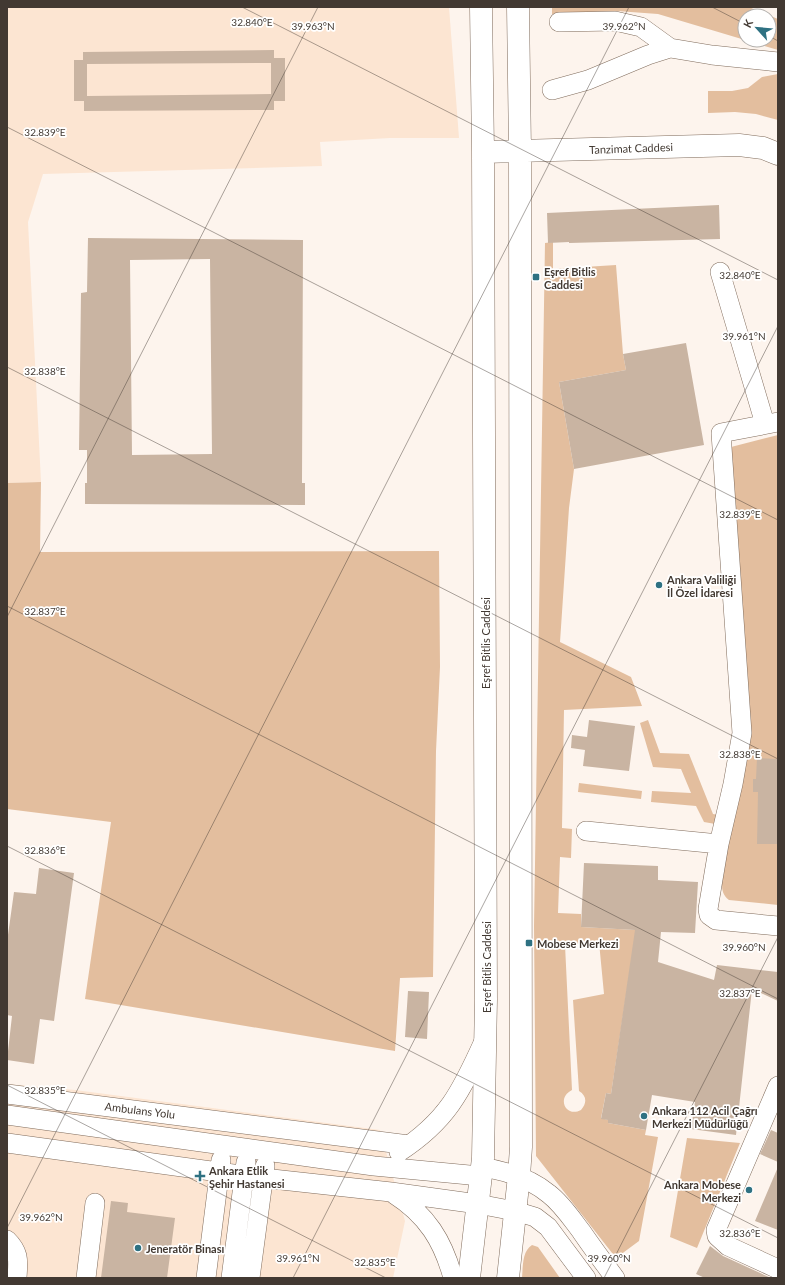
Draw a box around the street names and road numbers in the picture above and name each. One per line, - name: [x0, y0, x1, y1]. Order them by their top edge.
- street label: Tanzimat Caddesi: [589, 140, 674, 156]
- street label: Eşref Bitlis Caddesi: [479, 597, 492, 689]
- street label: Eşref Bitlis Caddesi: [480, 921, 493, 1013]
- street label: Ambulans Yolu: [104, 1099, 176, 1121]

